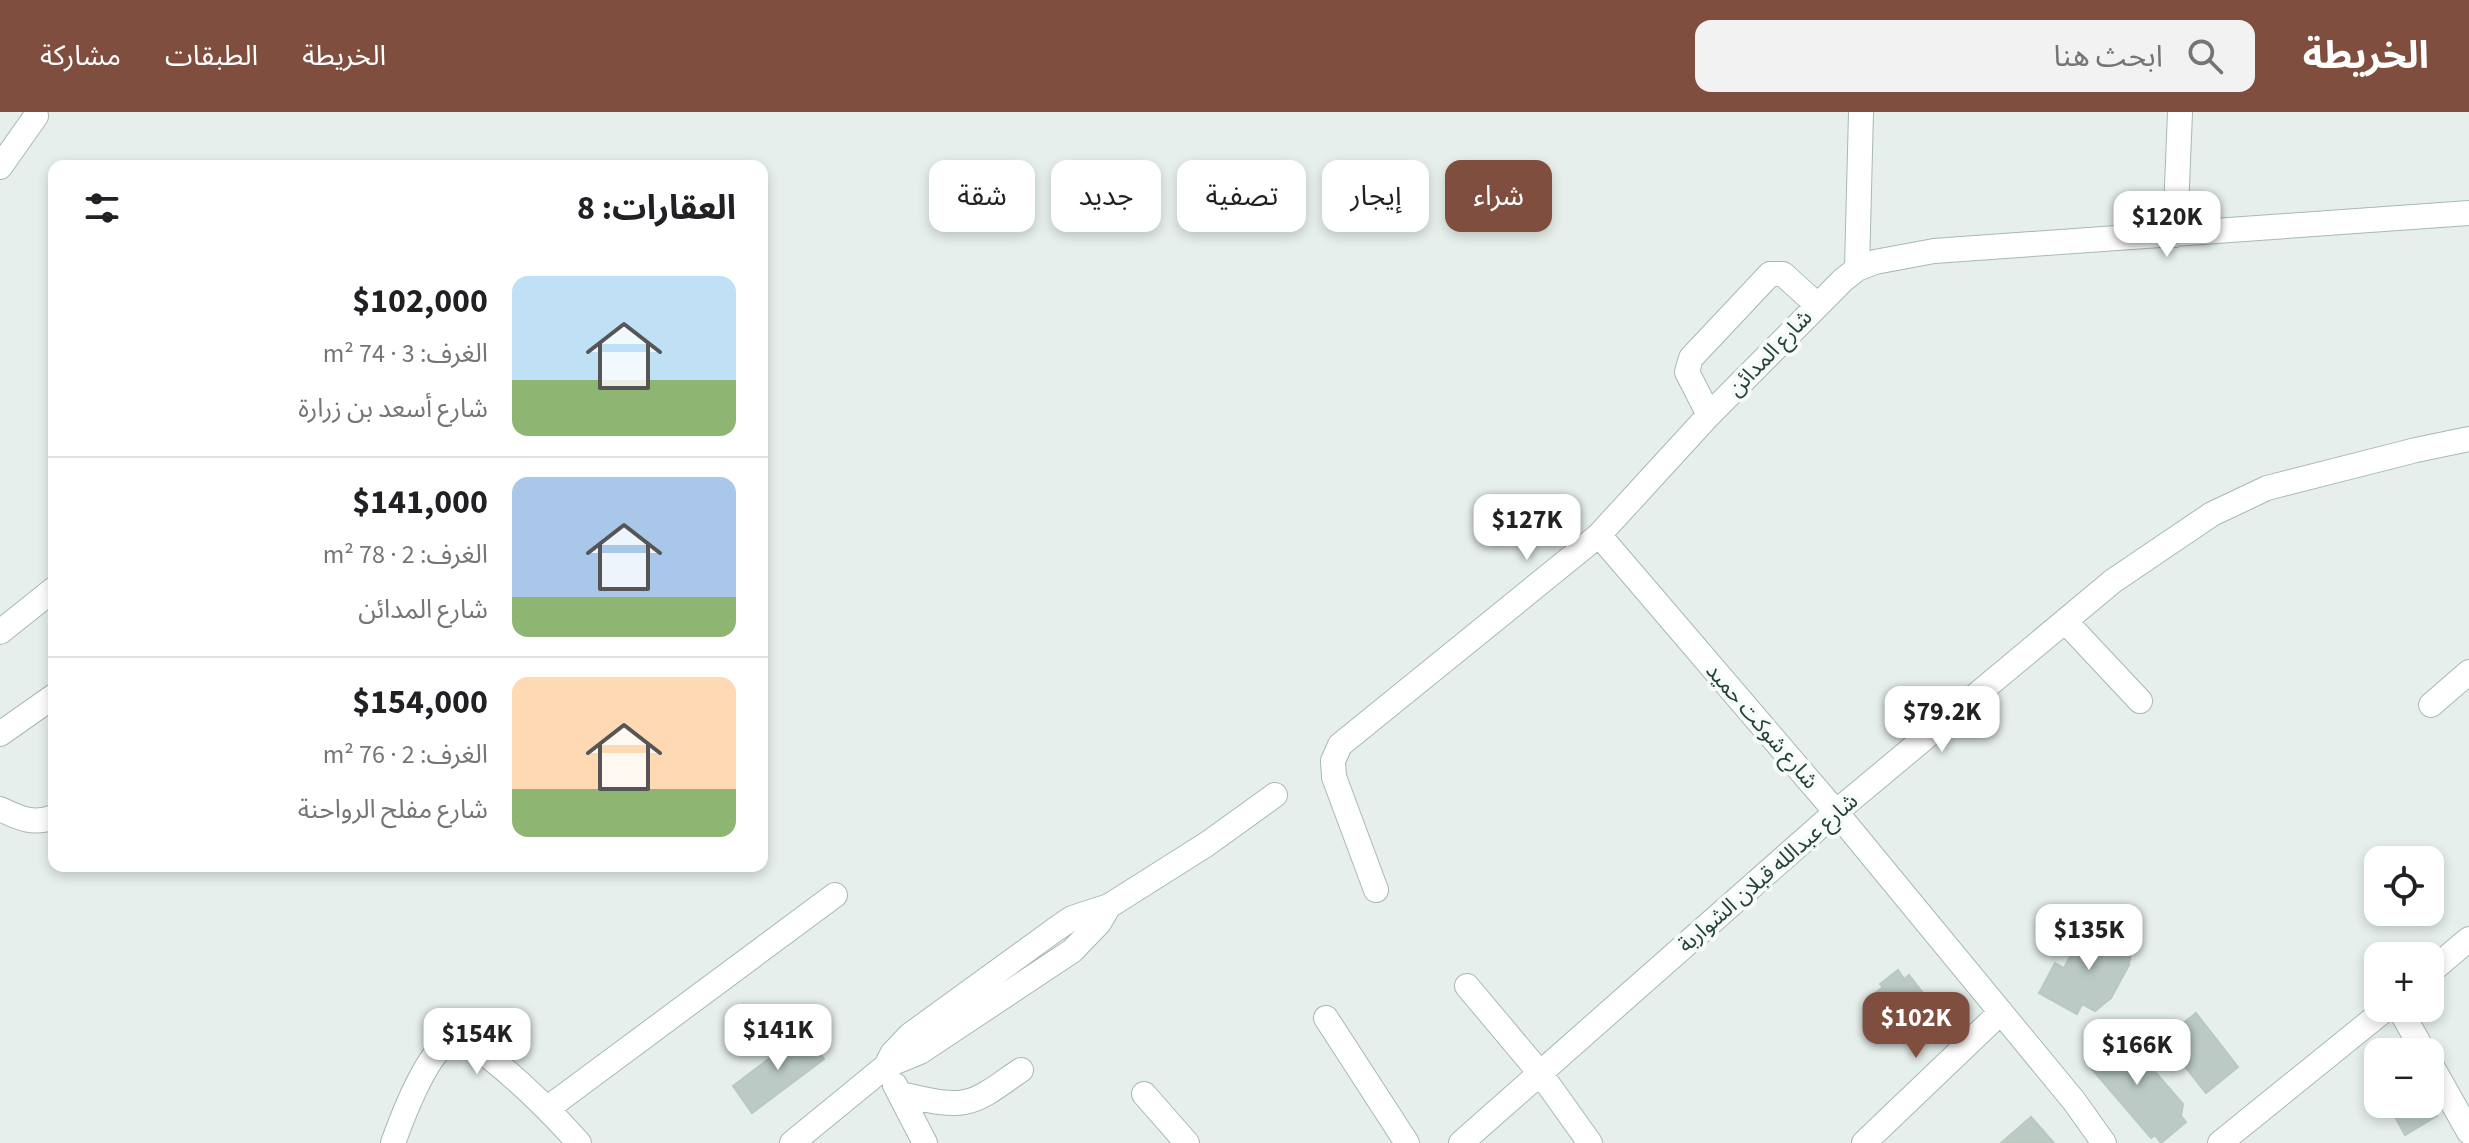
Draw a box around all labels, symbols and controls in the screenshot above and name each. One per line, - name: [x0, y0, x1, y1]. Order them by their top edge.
- search box: [1695, 20, 2255, 92]
- text: الخريطة: [2303, 29, 2429, 83]
- icon: search: [2183, 34, 2227, 78]
- text: ابحث هنا: [2053, 35, 2163, 78]
- text: مشاركة: [40, 36, 121, 76]
- text: الطبقات: [165, 36, 258, 76]
- text: الخريطة: [302, 36, 386, 76]
- chip: شقة: [929, 160, 1035, 232]
- chip: جديد: [1051, 160, 1161, 232]
- chip: تصفية: [1177, 160, 1306, 232]
- chip: إيجار: [1322, 160, 1429, 232]
- chip: شراء: [1445, 160, 1552, 232]
- text: العقارات: 8: [577, 184, 736, 233]
- icon: filters: [80, 186, 124, 230]
- pin: $120K: [2111, 191, 2223, 259]
- text: $120K: [2132, 198, 2202, 235]
- text: $102,000: [352, 277, 488, 326]
- street label: شارع المدائن: [1720, 302, 1820, 404]
- icon: home: [576, 308, 672, 404]
- text: الغرف: 3 · 74 m²: [323, 335, 488, 372]
- text: شارع أسعد بن زرارة: [298, 390, 488, 427]
- text: $141,000: [352, 478, 488, 527]
- pin: $127K: [1471, 494, 1583, 562]
- text: $127K: [1492, 501, 1562, 538]
- icon: home: [576, 509, 672, 605]
- text: الغرف: 2 · 78 m²: [323, 536, 488, 573]
- text: شارع المدائن: [358, 591, 488, 628]
- street label: شارع شوكت حميد: [1698, 656, 1826, 796]
- text: $154,000: [352, 678, 488, 727]
- pin: $79.2K: [1877, 686, 2007, 754]
- text: $79.2K: [1903, 693, 1981, 730]
- icon: home: [576, 709, 672, 805]
- text: الغرف: 2 · 76 m²: [323, 736, 488, 773]
- street label: شارع عبدالله قبلان الشواربة: [1671, 786, 1865, 960]
- text: شارع مفلح الرواحنة: [298, 791, 488, 828]
- map controls: [2364, 846, 2444, 1118]
- button: locate: [2364, 846, 2444, 926]
- pin: $135K: [2033, 904, 2145, 972]
- text: $135K: [2054, 911, 2124, 948]
- button: +: [2364, 942, 2444, 1022]
- pin: $102K: [1860, 992, 1972, 1060]
- text: $102K: [1881, 999, 1951, 1036]
- pin: $141K: [722, 1004, 834, 1072]
- pin: $154K: [421, 1008, 533, 1076]
- text: $141K: [743, 1011, 813, 1048]
- text: $154K: [442, 1015, 512, 1052]
- pin: $166K: [2081, 1019, 2193, 1087]
- text: $166K: [2102, 1026, 2172, 1063]
- button: −: [2364, 1038, 2444, 1118]

